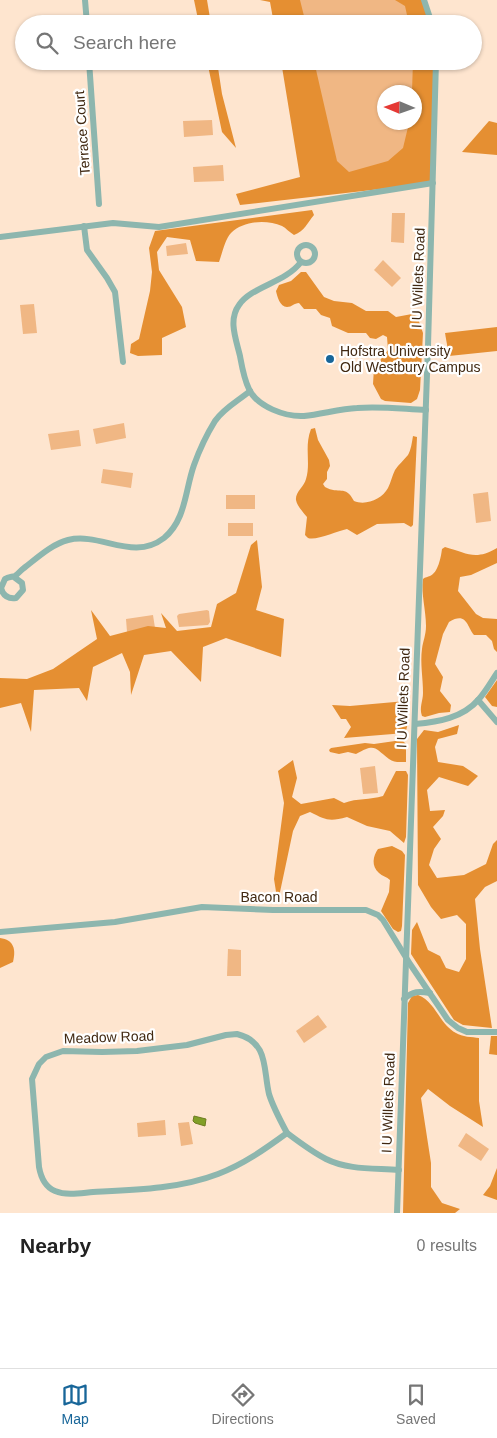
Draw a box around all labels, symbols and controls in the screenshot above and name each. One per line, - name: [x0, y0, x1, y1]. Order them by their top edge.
- search box: [15, 15, 482, 70]
- icon: search: [33, 29, 61, 57]
- text: Search here: [73, 32, 177, 53]
- north arrow: [377, 85, 422, 130]
- street label: Terrace Court: [71, 90, 93, 176]
- street label: I U Willets Road: [408, 228, 428, 328]
- place label: Hofstra University Old Westbury Campus: [340, 343, 481, 375]
- marker: Hofstra University Old Westbury Campus: [324, 353, 336, 365]
- street label: I U Willets Road: [393, 648, 413, 748]
- street label: Bacon Road: [240, 889, 318, 905]
- street label: Meadow Road: [64, 1027, 154, 1047]
- street label: I U Willets Road: [378, 1053, 398, 1153]
- text: Nearby: [20, 1234, 91, 1257]
- text: 0 results: [417, 1237, 477, 1254]
- tab: Map: [61, 1381, 89, 1427]
- tab: Directions: [212, 1381, 274, 1427]
- tab: Saved: [396, 1381, 436, 1427]

